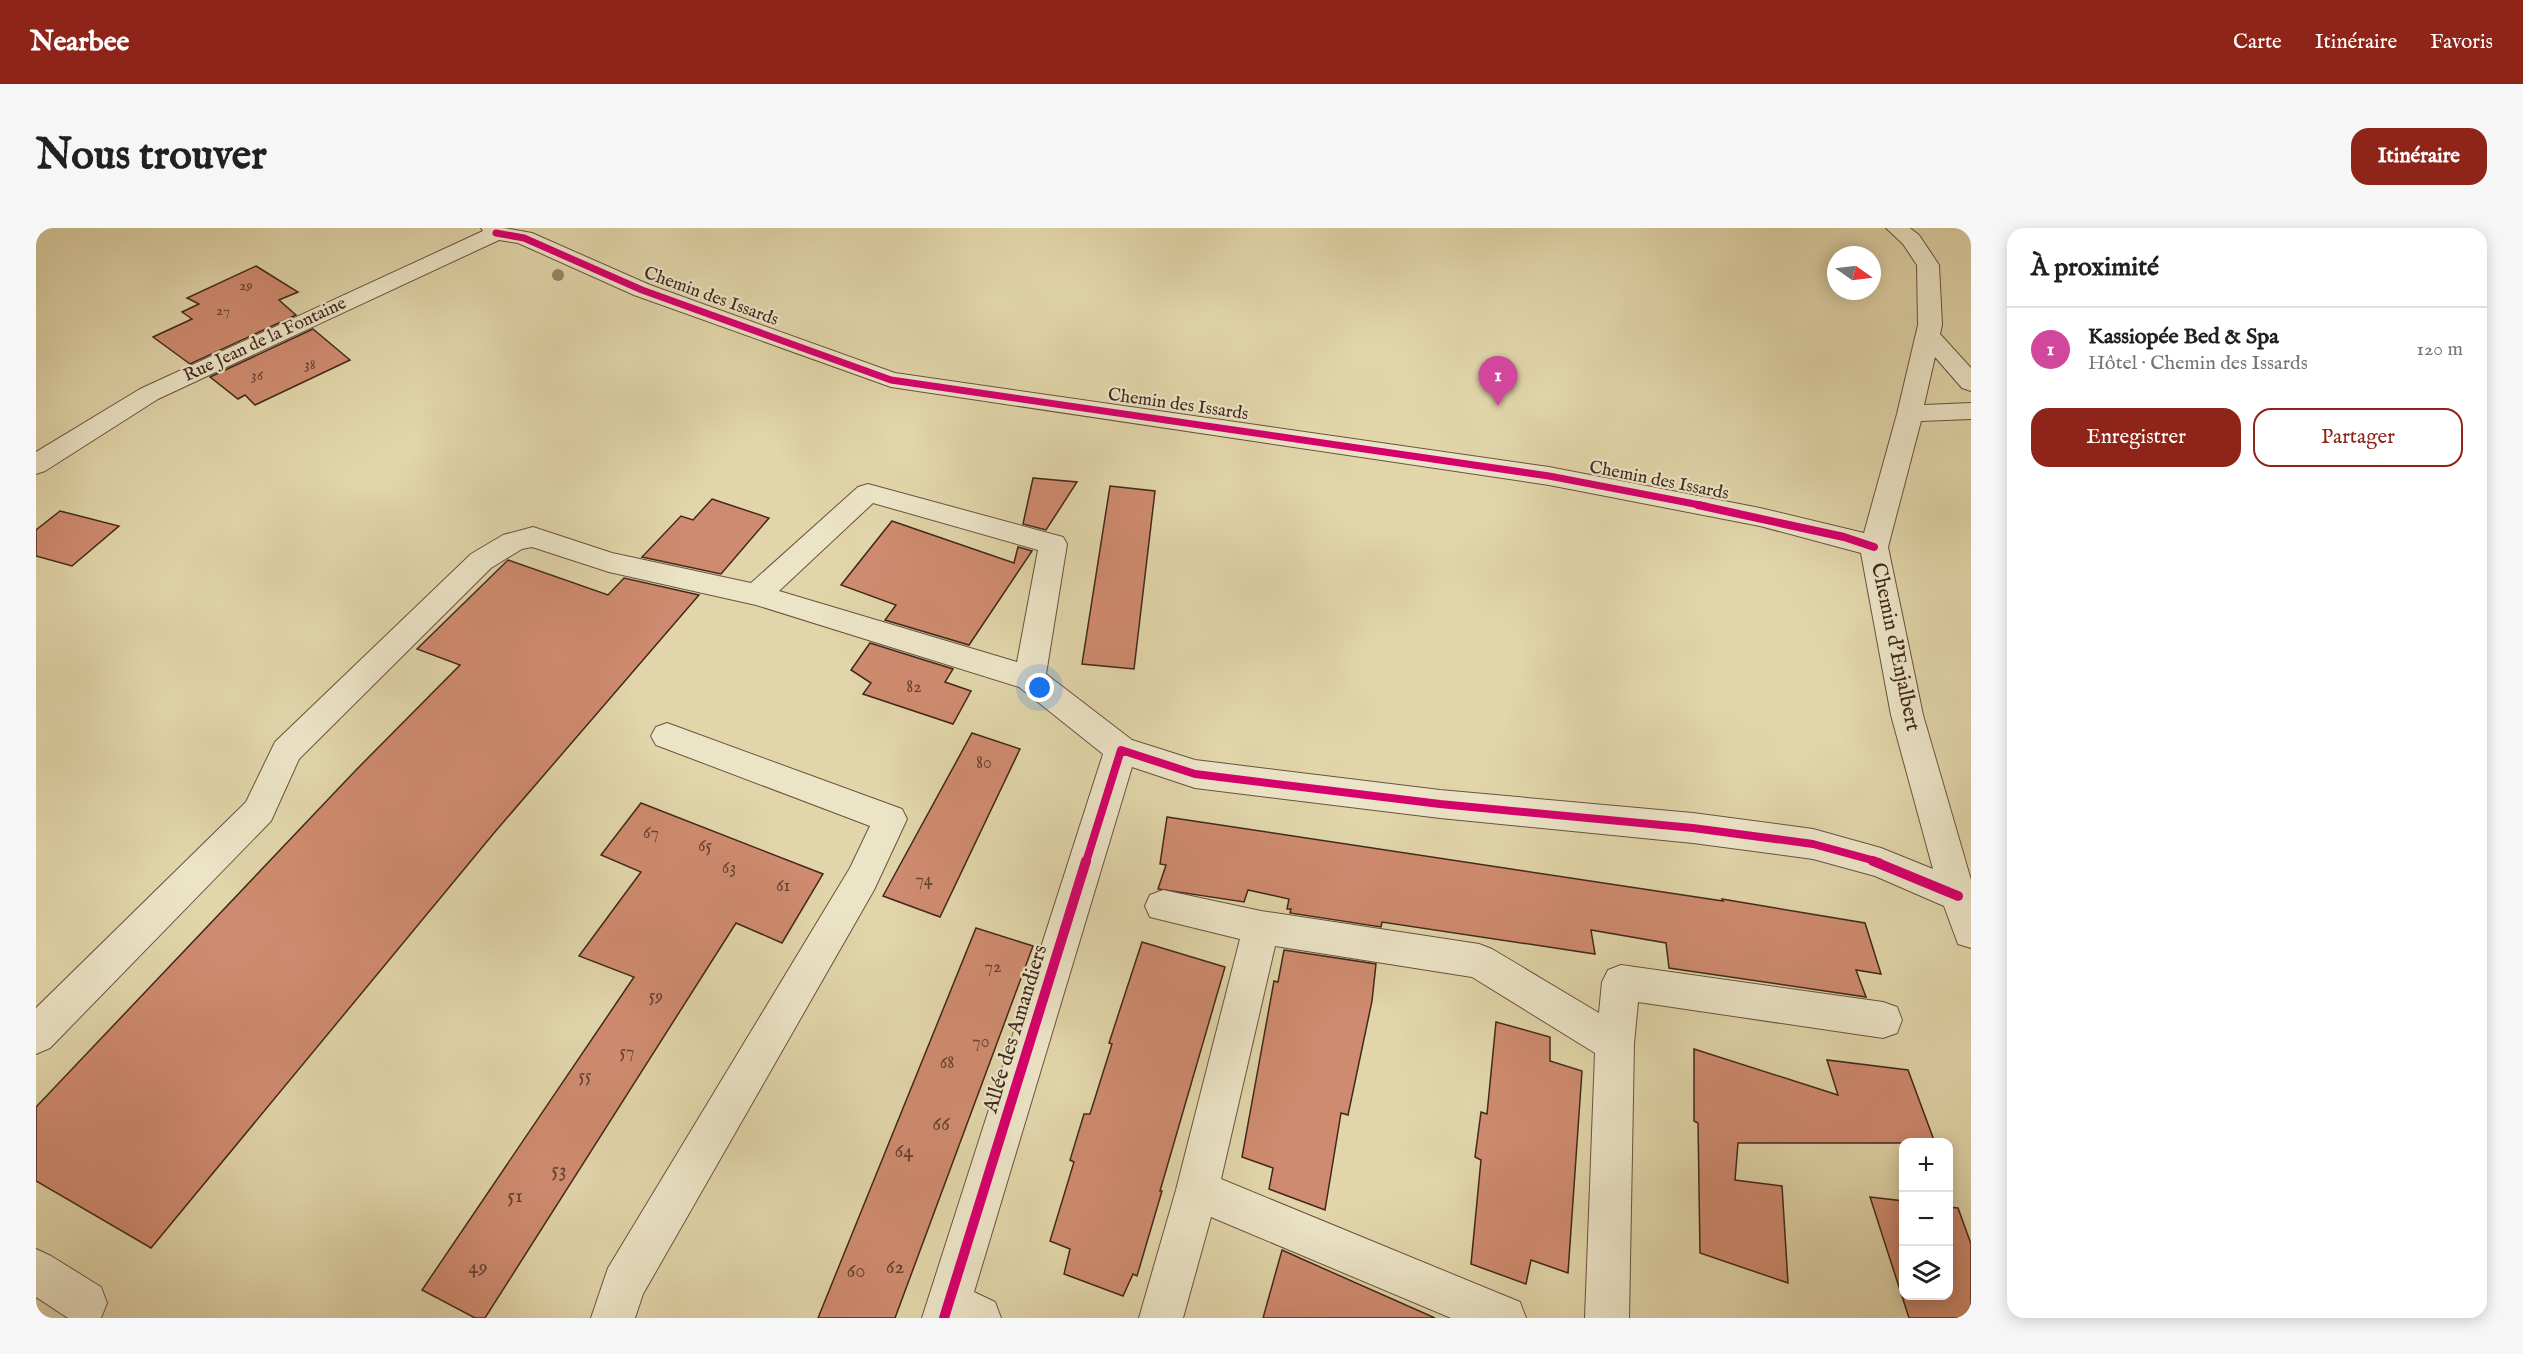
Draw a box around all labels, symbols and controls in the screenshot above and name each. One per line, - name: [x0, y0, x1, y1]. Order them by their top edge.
- text: Nearbee: [30, 25, 129, 60]
- text: Carte: [2233, 29, 2282, 56]
- text: Itinéraire: [2315, 29, 2397, 56]
- text: Favoris: [2430, 29, 2493, 56]
- button: Itinéraire: [2351, 128, 2487, 185]
- text: Nous trouver: [36, 130, 267, 183]
- north arrow: [1827, 246, 1881, 300]
- text: À proximité: [2031, 251, 2159, 284]
- street label: Chemin des Issards: [640, 262, 782, 332]
- house number: 29: [239, 276, 253, 295]
- street label: Rue Jean de la Fontaine: [180, 292, 350, 388]
- house number: 27: [216, 301, 230, 320]
- text: Kassiopée Bed & Spa: [2088, 323, 2279, 351]
- text: 1: [2047, 337, 2054, 362]
- text: 120 m: [2417, 337, 2463, 362]
- text: Hôtel · Chemin des Issards: [2088, 351, 2308, 376]
- house number: 38: [304, 355, 316, 374]
- pin: 1: [1478, 356, 1518, 406]
- house number: 36: [251, 366, 264, 385]
- street label: Chemin des Issards: [1106, 384, 1250, 426]
- button: Enregistrer: [2031, 408, 2241, 467]
- button: Partager: [2253, 408, 2463, 467]
- street label: Chemin des Issards: [1587, 456, 1731, 506]
- street label: Chemin d'Enjalbert: [1864, 560, 1926, 734]
- your location: [1025, 673, 1054, 702]
- house number: 82: [906, 676, 922, 699]
- house number: 80: [976, 752, 992, 775]
- house number: 67: [643, 822, 659, 845]
- house number: 65: [698, 835, 713, 858]
- house number: 63: [722, 857, 736, 880]
- house number: 74: [915, 869, 933, 892]
- house number: 61: [776, 875, 790, 898]
- street label: Allée des Amandiers: [977, 942, 1054, 1117]
- house number: 72: [985, 956, 1001, 979]
- house number: 59: [649, 985, 663, 1008]
- house number: 70: [972, 1031, 990, 1054]
- house number: 57: [620, 1041, 634, 1064]
- house number: 68: [940, 1052, 954, 1075]
- house number: 55: [578, 1065, 592, 1088]
- house number: 66: [932, 1111, 951, 1138]
- house number: 64: [894, 1138, 914, 1165]
- map controls: [1899, 1138, 1953, 1300]
- button: +: [1899, 1138, 1953, 1192]
- house number: 53: [551, 1157, 567, 1184]
- house number: 51: [507, 1183, 523, 1210]
- button: −: [1899, 1192, 1953, 1246]
- button: layers: [1899, 1246, 1953, 1300]
- house number: 49: [468, 1254, 488, 1281]
- house number: 62: [886, 1254, 905, 1281]
- house number: 60: [846, 1258, 866, 1285]

